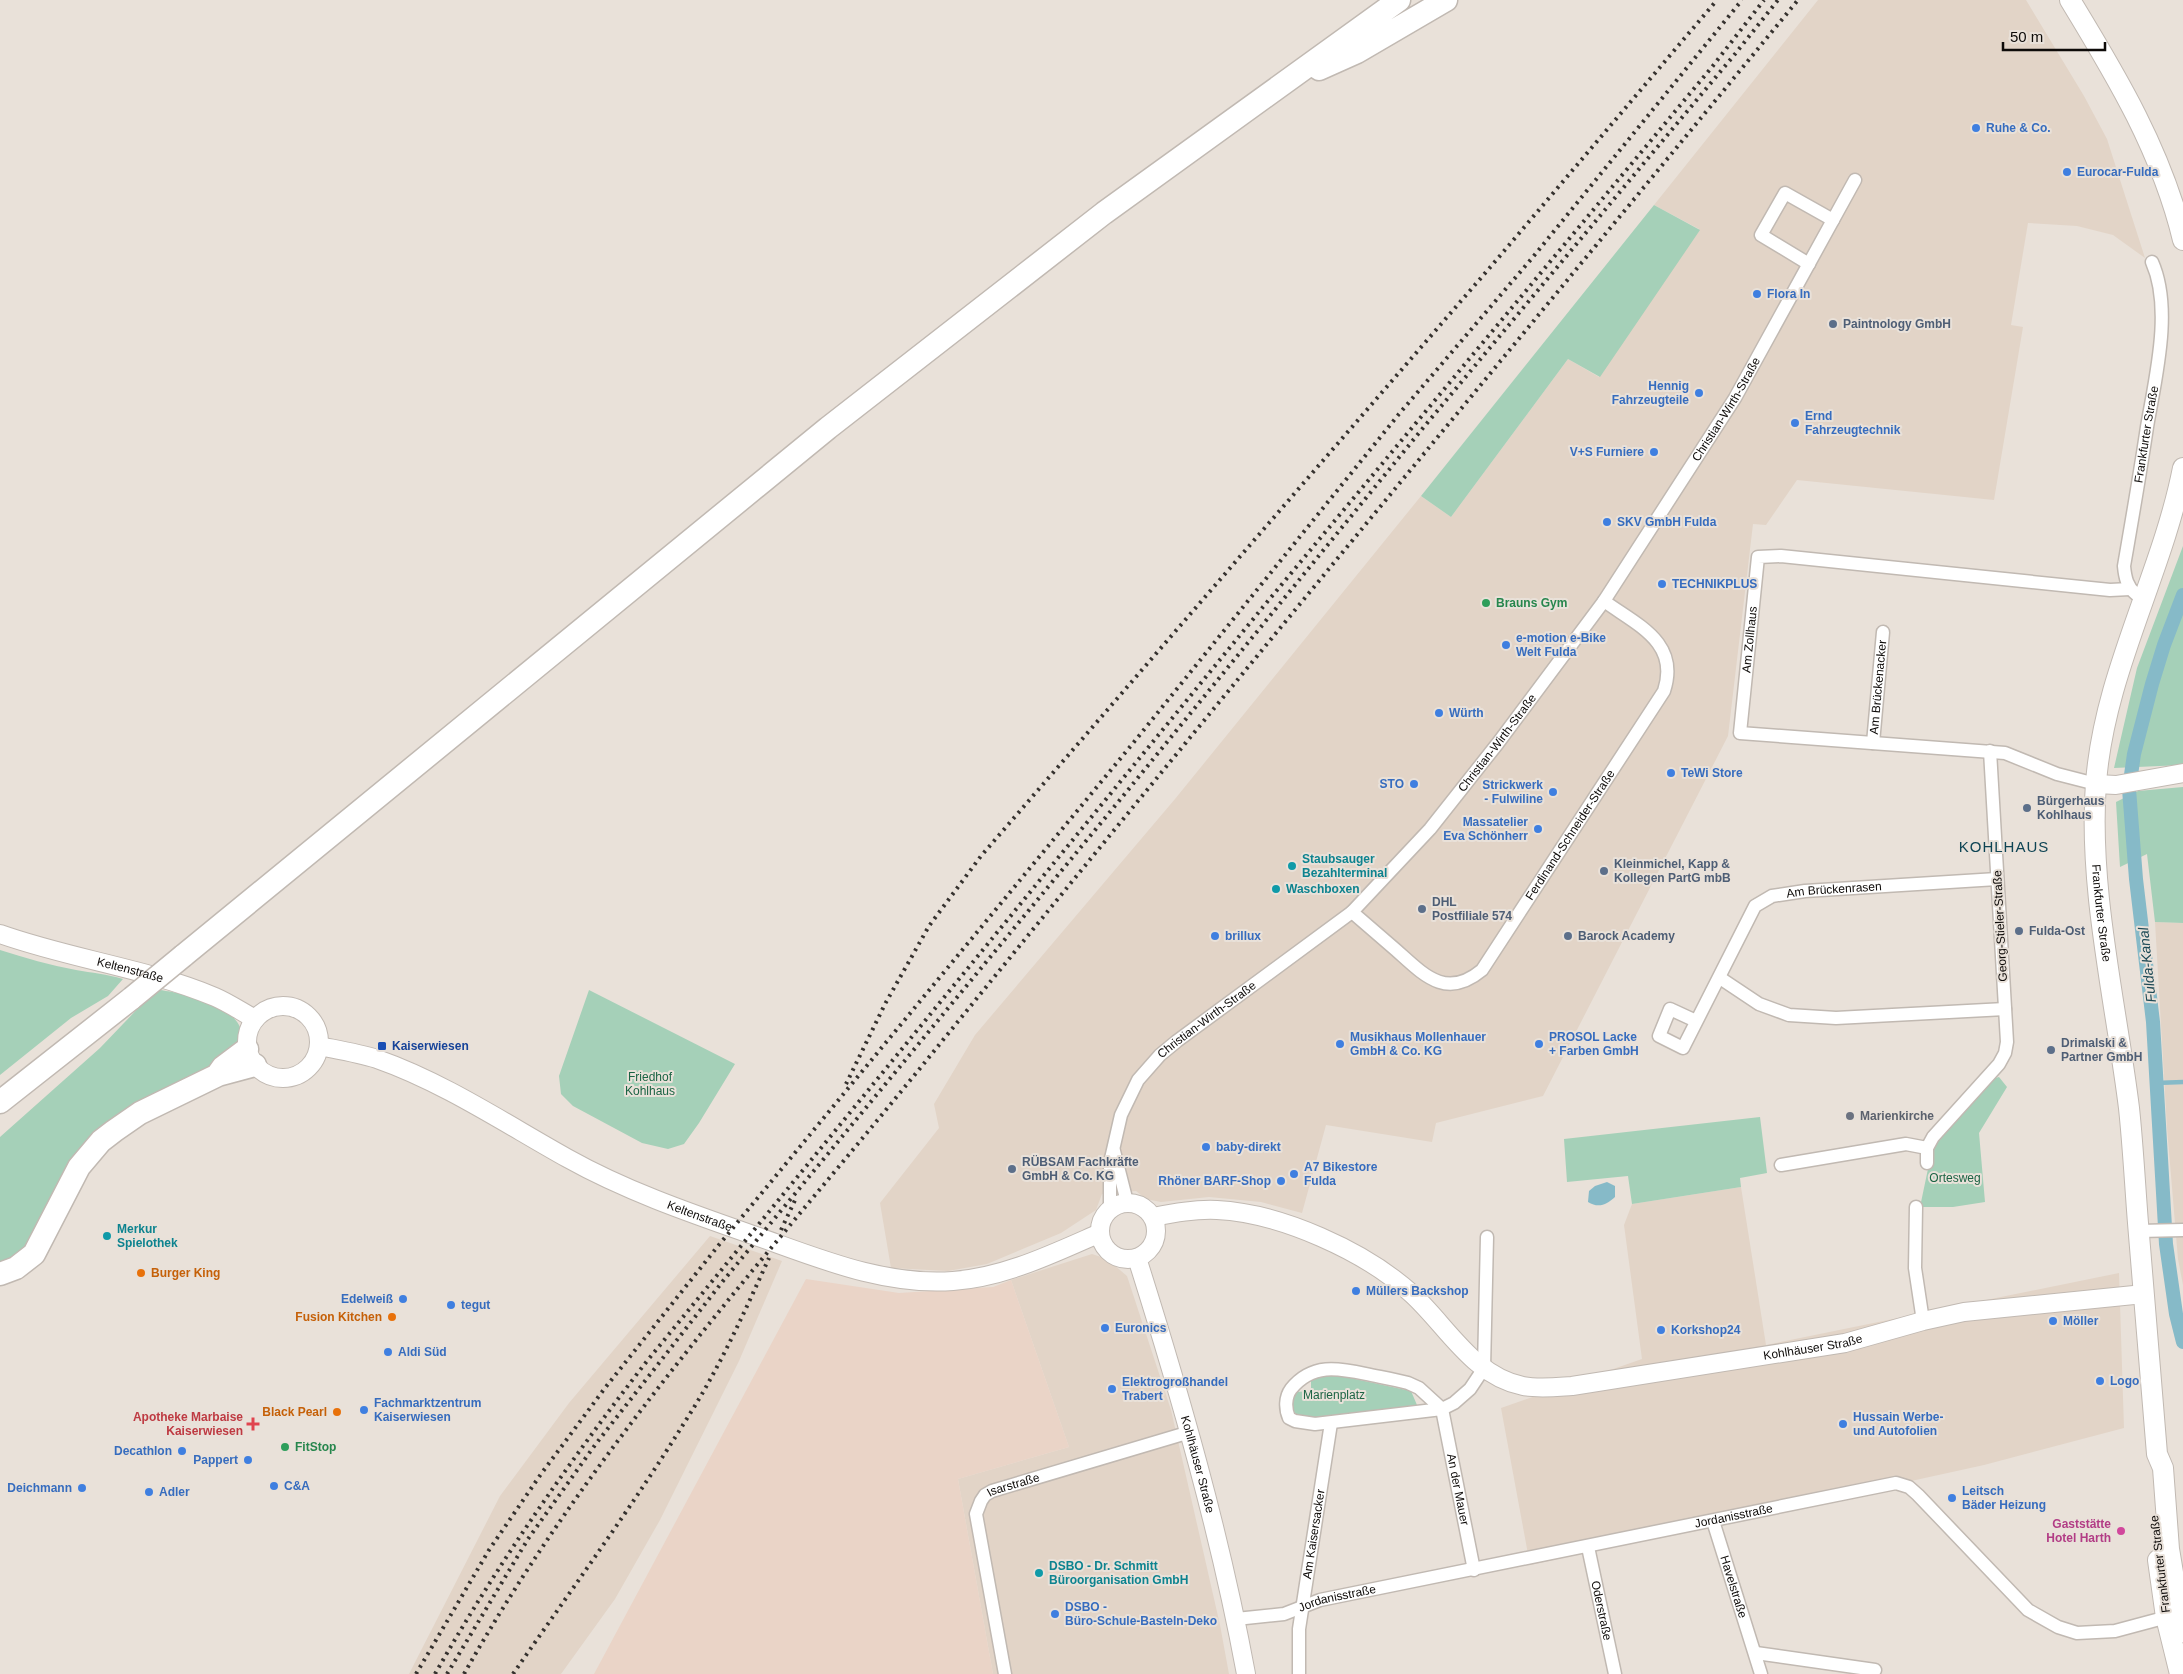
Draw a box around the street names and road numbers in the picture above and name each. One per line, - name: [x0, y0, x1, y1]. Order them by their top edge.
- street label: Christian-Wirth-Straße: [1689, 354, 1763, 464]
- street label: Frankfurter Straße: [2131, 384, 2161, 484]
- street label: Am Zollhaus: [1739, 606, 1760, 674]
- street label: Am Brückenacker: [1867, 639, 1889, 735]
- street label: Christian-Wirth-Straße: [1455, 691, 1539, 795]
- street label: Ferdinand-Schneider-Straße: [1523, 767, 1618, 903]
- street label: Frankfurter Straße: [2089, 864, 2114, 963]
- street label: Georg-Stieler-Straße: [1990, 870, 2010, 982]
- street label: Am Brückenrasen: [1785, 879, 1882, 901]
- street label: Keltenstraße: [95, 955, 165, 985]
- street label: Christian-Wirth-Straße: [1155, 978, 1259, 1061]
- street label: Keltenstraße: [665, 1198, 734, 1234]
- street label: Kohlhäuser Straße: [1762, 1331, 1864, 1363]
- street label: Kohlhäuser Straße: [1178, 1414, 1217, 1515]
- street label: An der Mauer: [1444, 1452, 1472, 1527]
- street label: Isarstraße: [984, 1470, 1041, 1499]
- street label: Am Kaisersacker: [1300, 1488, 1328, 1580]
- street label: Jordanisstraße: [1693, 1501, 1774, 1531]
- street label: Frankfurter Straße: [2147, 1514, 2173, 1614]
- street label: Havelstraße: [1717, 1554, 1750, 1620]
- street label: Oderstraße: [1588, 1579, 1615, 1642]
- street label: Jordanisstraße: [1296, 1582, 1377, 1615]

